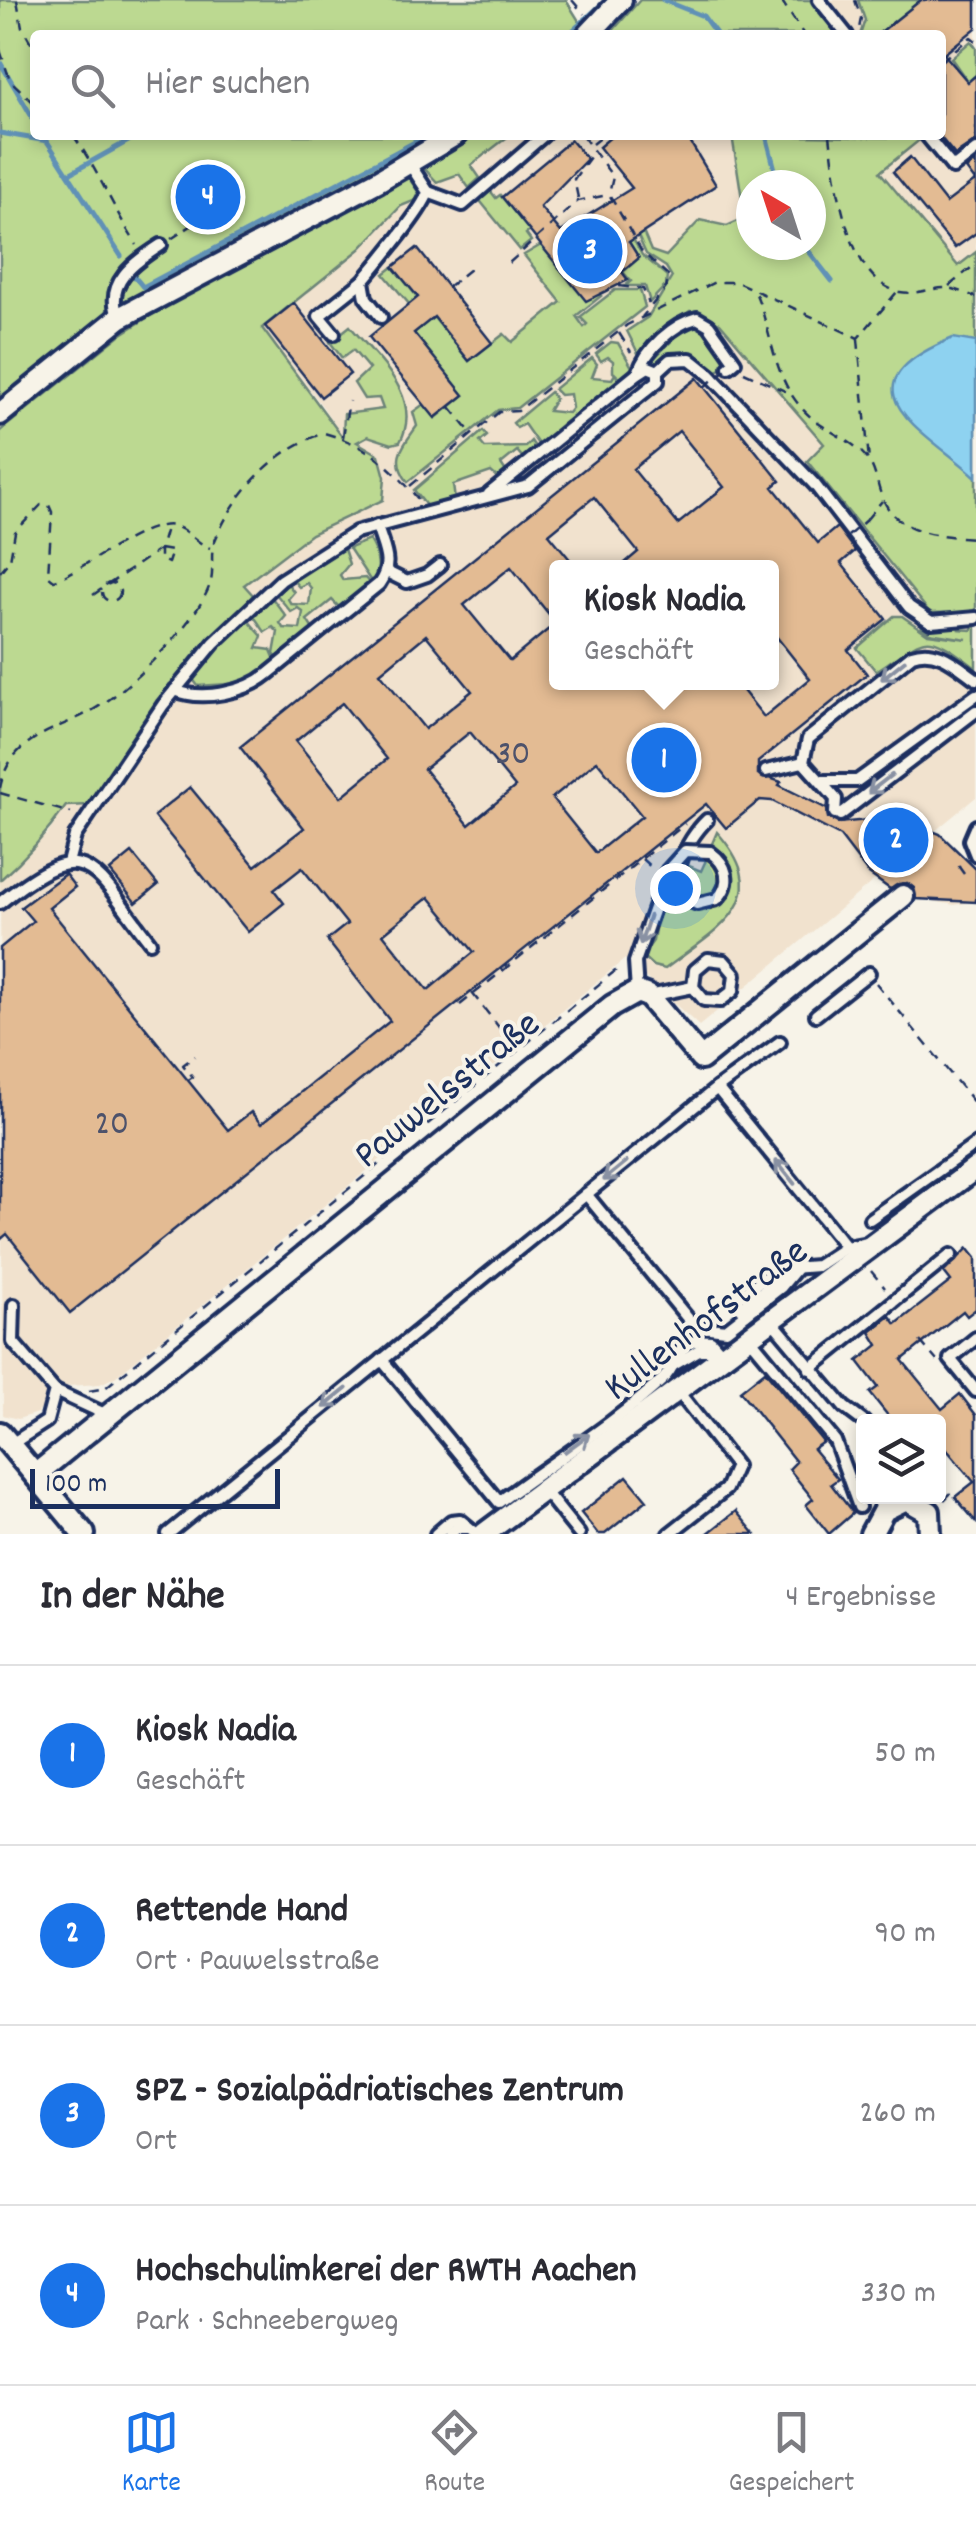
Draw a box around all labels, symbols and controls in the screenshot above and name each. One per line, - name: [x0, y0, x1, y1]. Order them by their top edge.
- search box: [30, 30, 946, 140]
- icon: search: [65, 58, 120, 113]
- text: Hier suchen: [145, 58, 310, 113]
- pin: 4: [176, 160, 240, 234]
- north arrow: [736, 170, 826, 260]
- pin: 3: [558, 214, 622, 288]
- popup: [549, 560, 779, 690]
- text: Kiosk Nadia: [584, 575, 744, 630]
- text: Geschäft: [584, 630, 694, 676]
- one-way arrow: [880, 659, 907, 680]
- pin: 1: [632, 722, 696, 798]
- house number: 30: [496, 731, 530, 781]
- one-way arrow: [867, 773, 894, 794]
- pin: 2: [864, 802, 928, 878]
- your location: [650, 863, 701, 914]
- one-way arrow: [634, 914, 652, 946]
- street label: Pauwelsstraße: [343, 999, 555, 1185]
- house number: 20: [95, 1101, 129, 1151]
- one-way arrow: [774, 1159, 796, 1185]
- one-way arrow: [602, 1160, 629, 1181]
- street label: Kullenhofstraße: [594, 1226, 822, 1418]
- one-way arrow: [323, 1387, 349, 1409]
- map controls: [856, 1414, 946, 1504]
- button: layers: [856, 1414, 946, 1504]
- one-way arrow: [563, 1433, 590, 1454]
- scale bar: [30, 1464, 280, 1508]
- text: 100 m: [45, 1466, 107, 1506]
- text: In der Nähe: [40, 1569, 225, 1629]
- text: 4 Ergebnisse: [785, 1576, 936, 1622]
- text: Kiosk Nadia: [135, 1705, 296, 1760]
- text: 1: [69, 1732, 76, 1778]
- text: 50 m: [874, 1732, 936, 1778]
- text: Geschäft: [135, 1760, 245, 1806]
- text: Rettende Hand: [135, 1885, 348, 1940]
- text: 2: [66, 1912, 79, 1958]
- text: 90 m: [875, 1912, 936, 1958]
- text: Ort · Pauwelsstraße: [135, 1940, 380, 1986]
- text: SPZ - Sozialpädriatisches Zentrum: [135, 2065, 624, 2120]
- text: 3: [65, 2092, 80, 2138]
- text: 260 m: [860, 2092, 936, 2138]
- text: Ort: [135, 2120, 177, 2166]
- text: Hochschulimkerei der RWTH Aachen: [135, 2245, 637, 2300]
- text: 4: [66, 2272, 79, 2318]
- text: 330 m: [861, 2272, 936, 2318]
- text: Park · Schneebergweg: [135, 2300, 399, 2346]
- tab: Karte: [122, 2405, 181, 2505]
- tab: Route: [424, 2405, 485, 2505]
- tab: Gespeichert: [729, 2405, 854, 2505]

